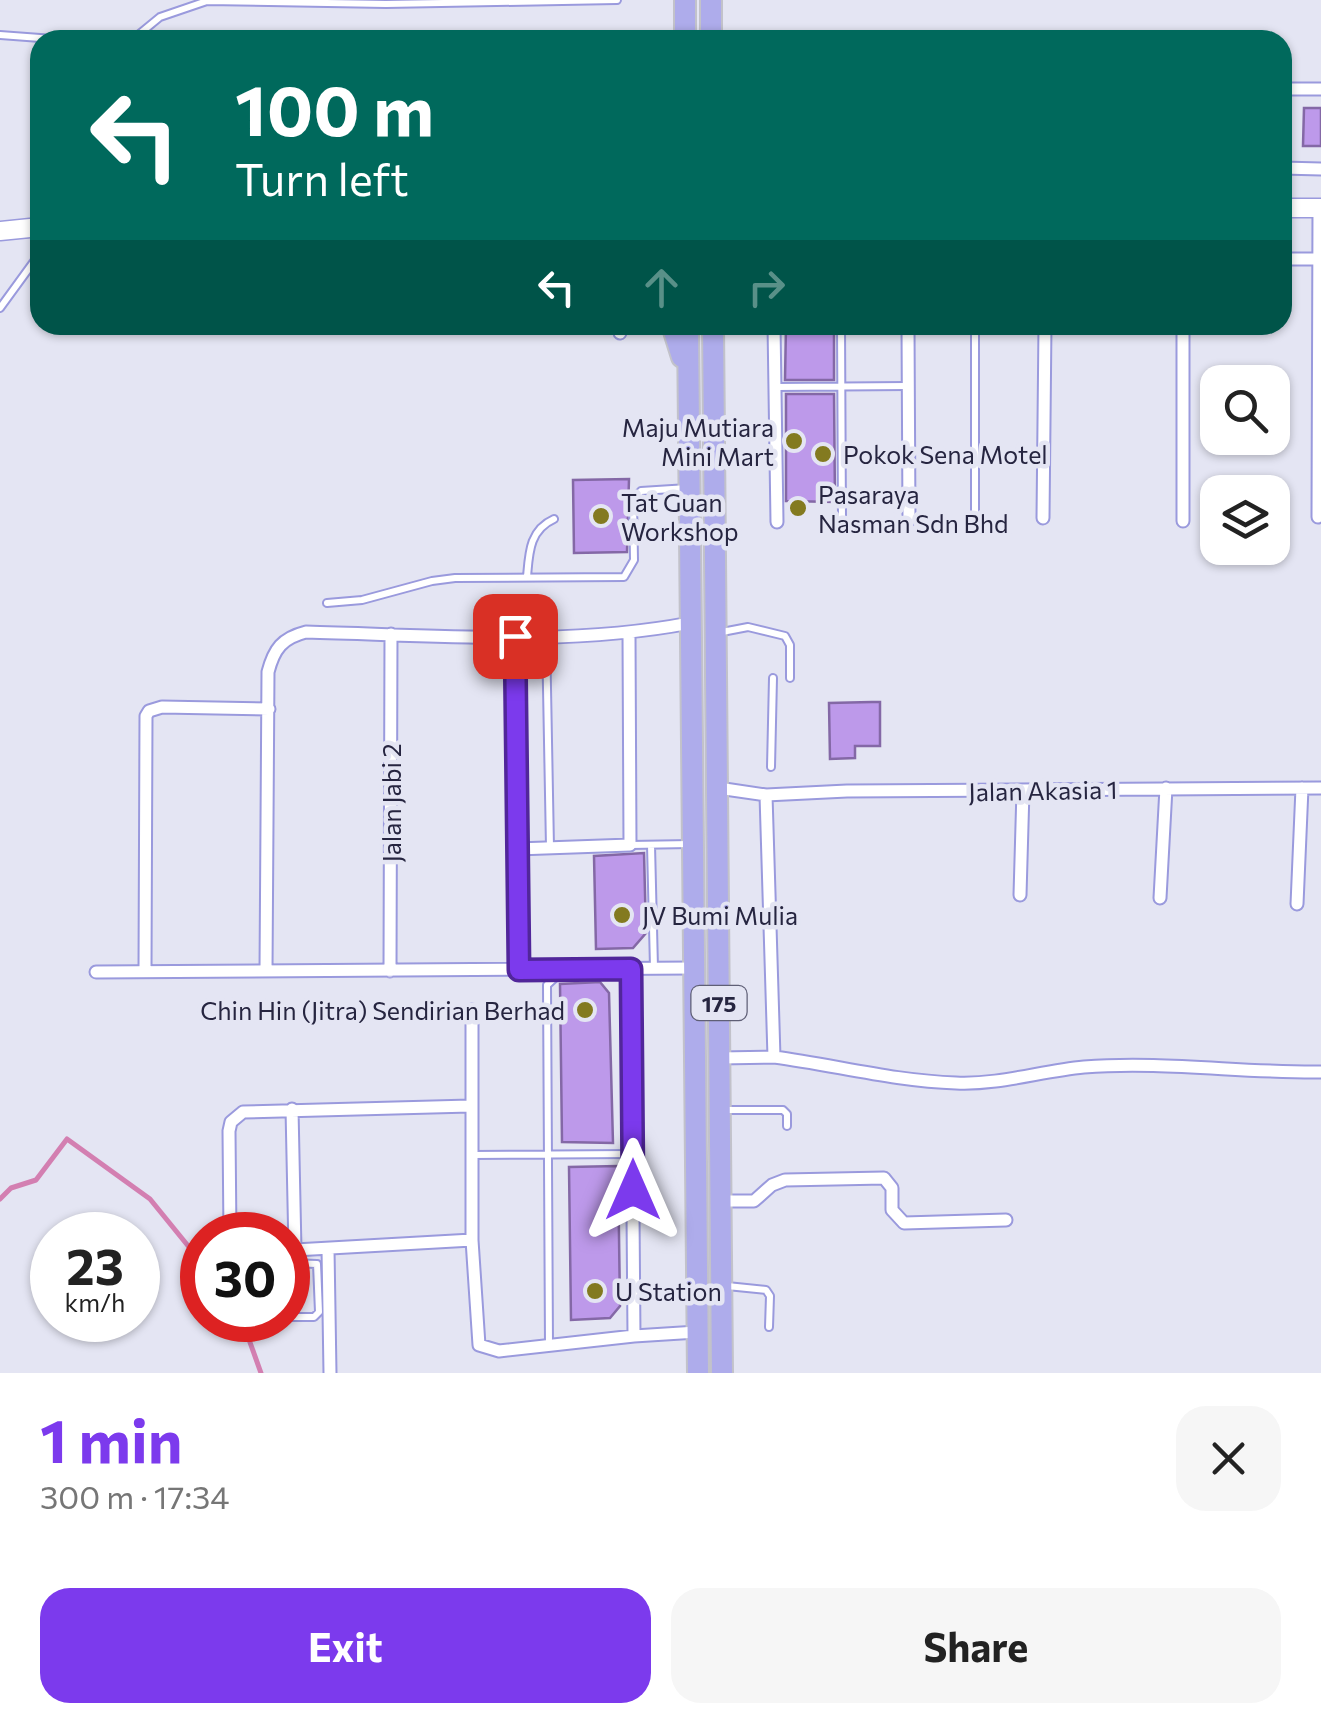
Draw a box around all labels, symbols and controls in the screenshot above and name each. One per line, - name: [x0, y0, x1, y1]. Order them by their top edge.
- text: 100 m: [235, 65, 434, 150]
- icon: left: [70, 70, 200, 200]
- text: Turn left: [235, 150, 409, 205]
- icon: left: [529, 260, 584, 315]
- icon: ahead: [634, 260, 689, 315]
- icon: right: [739, 260, 794, 315]
- map controls: [1200, 365, 1290, 565]
- button: search: [1200, 365, 1290, 455]
- place label: Maju Mutiara Mini Mart: [622, 412, 774, 471]
- marker: Maju Mutiara Mini Mart: [783, 430, 805, 452]
- place label: Pokok Sena Motel: [843, 439, 1048, 469]
- marker: Pokok Sena Motel: [812, 443, 834, 465]
- button: layers: [1200, 475, 1290, 565]
- place label: Pasaraya Nasman Sdn Bhd: [818, 479, 1008, 538]
- place label: Tat Guan Workshop: [621, 487, 739, 546]
- marker: Pasaraya Nasman Sdn Bhd: [787, 497, 809, 519]
- marker: Tat Guan Workshop: [590, 505, 612, 527]
- pin: [473, 594, 558, 679]
- icon: arrive: [488, 609, 543, 664]
- street label: Jalan Jabi 2: [376, 743, 406, 863]
- street label: Jalan Akasia 1: [968, 774, 1118, 806]
- place label: JV Bumi Mulia: [642, 900, 798, 930]
- marker: JV Bumi Mulia: [611, 904, 633, 926]
- road number: 175: [692, 986, 746, 1020]
- place label: Chin Hin (Jitra) Sendirian Berhad: [200, 995, 565, 1025]
- marker: Chin Hin (Jitra) Sendirian Berhad: [574, 999, 596, 1021]
- position arrow: [581, 1138, 685, 1242]
- speed limit sign: 30: [180, 1212, 310, 1342]
- text: 23: [66, 1234, 124, 1295]
- place label: U Station: [615, 1276, 722, 1306]
- marker: U Station: [584, 1280, 606, 1302]
- text: km/h: [65, 1287, 125, 1317]
- text: 1 min: [40, 1402, 182, 1475]
- button: close: [1176, 1406, 1281, 1511]
- text: 300 m · 17:34: [40, 1476, 229, 1516]
- button: Exit: [40, 1588, 651, 1703]
- button: Share: [671, 1588, 1281, 1703]

